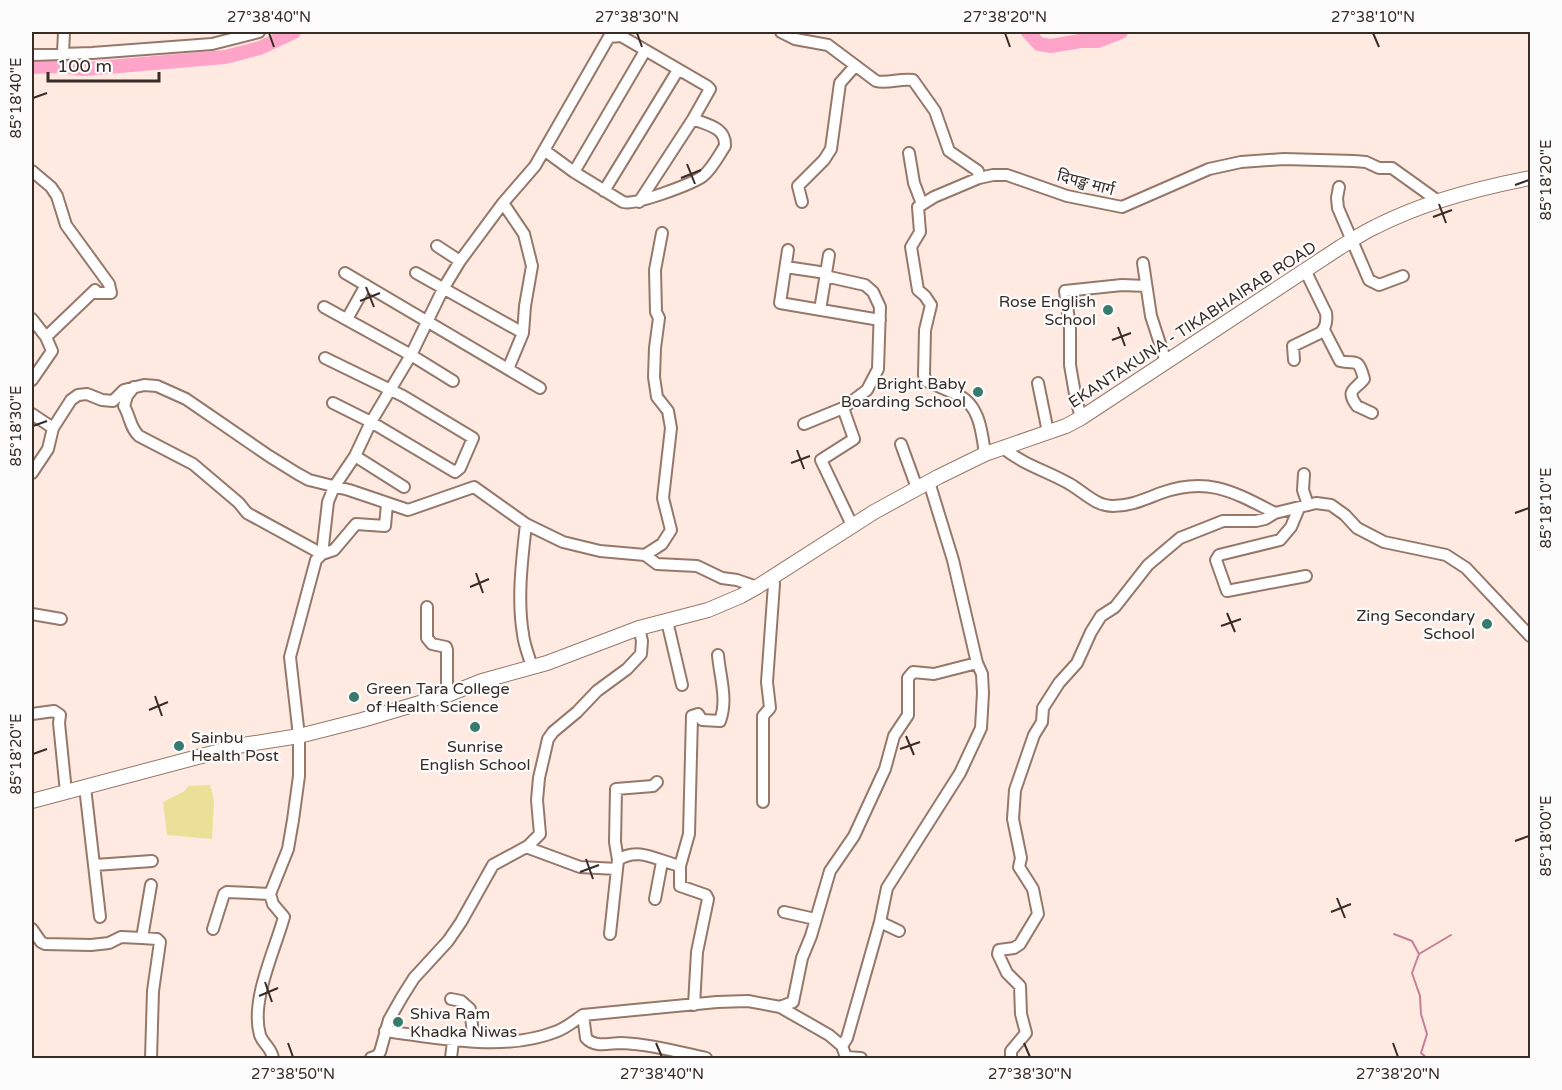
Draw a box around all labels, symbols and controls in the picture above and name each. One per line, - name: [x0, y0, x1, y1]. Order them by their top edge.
- text: 27°38'40"N: [227, 8, 311, 26]
- text: 27°38'30"N: [595, 8, 679, 26]
- text: 27°38'20"N: [963, 8, 1047, 26]
- text: 27°38'10"N: [1331, 8, 1415, 26]
- scale bar: [48, 45, 159, 83]
- text: 100 m: [57, 55, 112, 77]
- text: 85°18'40"E: [7, 58, 25, 138]
- text: 85°18'20"E: [1537, 140, 1555, 220]
- street label: दिपङ्ख मार्ग: [1055, 166, 1118, 200]
- street label: EKANTAKUNA - TIKABHAIRAB ROAD: [1065, 237, 1320, 413]
- place label: Rose English School: [999, 292, 1096, 330]
- marker: Rose English School: [1101, 303, 1115, 317]
- place label: Bright Baby Boarding School: [841, 374, 966, 412]
- marker: Bright Baby Boarding School: [971, 385, 985, 399]
- text: 85°18'30"E: [7, 386, 25, 466]
- text: 85°18'10"E: [1537, 468, 1555, 548]
- place label: Zing Secondary School: [1356, 606, 1475, 644]
- marker: Zing Secondary School: [1480, 617, 1494, 631]
- place label: Green Tara College of Health Science: [366, 679, 510, 717]
- marker: Green Tara College of Health Science: [347, 690, 361, 704]
- text: 85°18'20"E: [7, 714, 25, 794]
- marker: Sunrise English School: [468, 720, 482, 734]
- place label: Sainbu Health Post: [191, 728, 279, 766]
- place label: Sunrise English School: [419, 737, 531, 775]
- marker: Sainbu Health Post: [172, 739, 186, 753]
- text: 85°18'00"E: [1537, 796, 1555, 876]
- place label: Shiva Ram Khadka Niwas: [410, 1004, 517, 1042]
- marker: Shiva Ram Khadka Niwas: [391, 1015, 405, 1029]
- text: 27°38'50"N: [251, 1065, 335, 1083]
- text: 27°38'40"N: [620, 1065, 704, 1083]
- text: 27°38'30"N: [988, 1065, 1072, 1083]
- text: 27°38'20"N: [1356, 1065, 1440, 1083]

